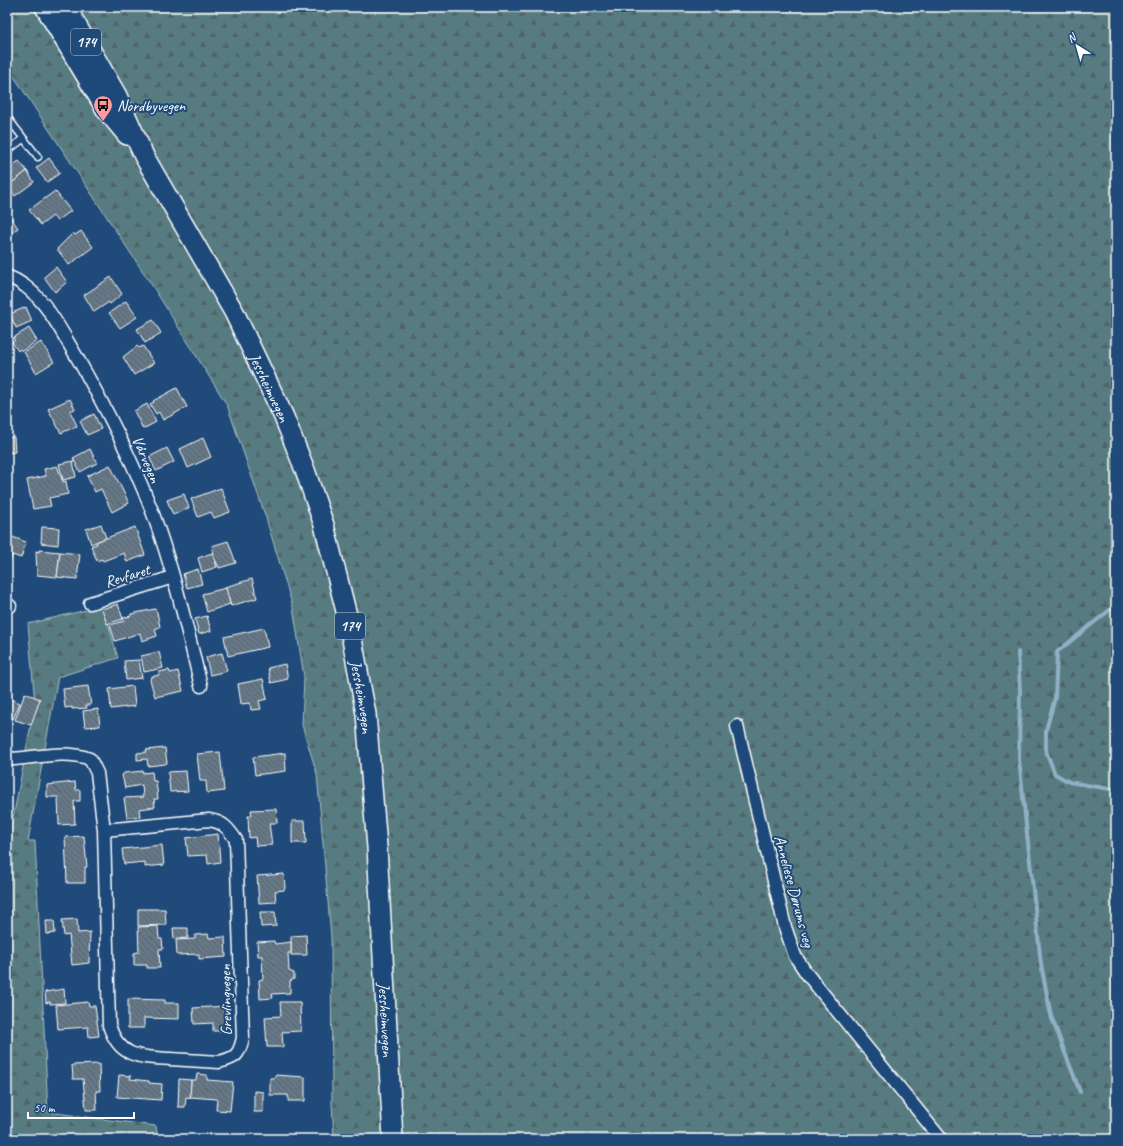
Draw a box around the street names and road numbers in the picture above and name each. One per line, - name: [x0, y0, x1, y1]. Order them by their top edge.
- road number: 174: [71, 29, 101, 55]
- street label: Jessheimvegen: [244, 349, 294, 426]
- street label: Vårvegen: [127, 433, 165, 487]
- street label: Revfaret: [102, 559, 154, 592]
- road number: 174: [335, 613, 365, 639]
- street label: Jessheimvegen: [345, 658, 377, 735]
- street label: Anneliese Dørums veg: [770, 833, 819, 951]
- street label: Grevlingvegen: [215, 963, 237, 1036]
- street label: Jessheimvegen: [373, 981, 398, 1058]

